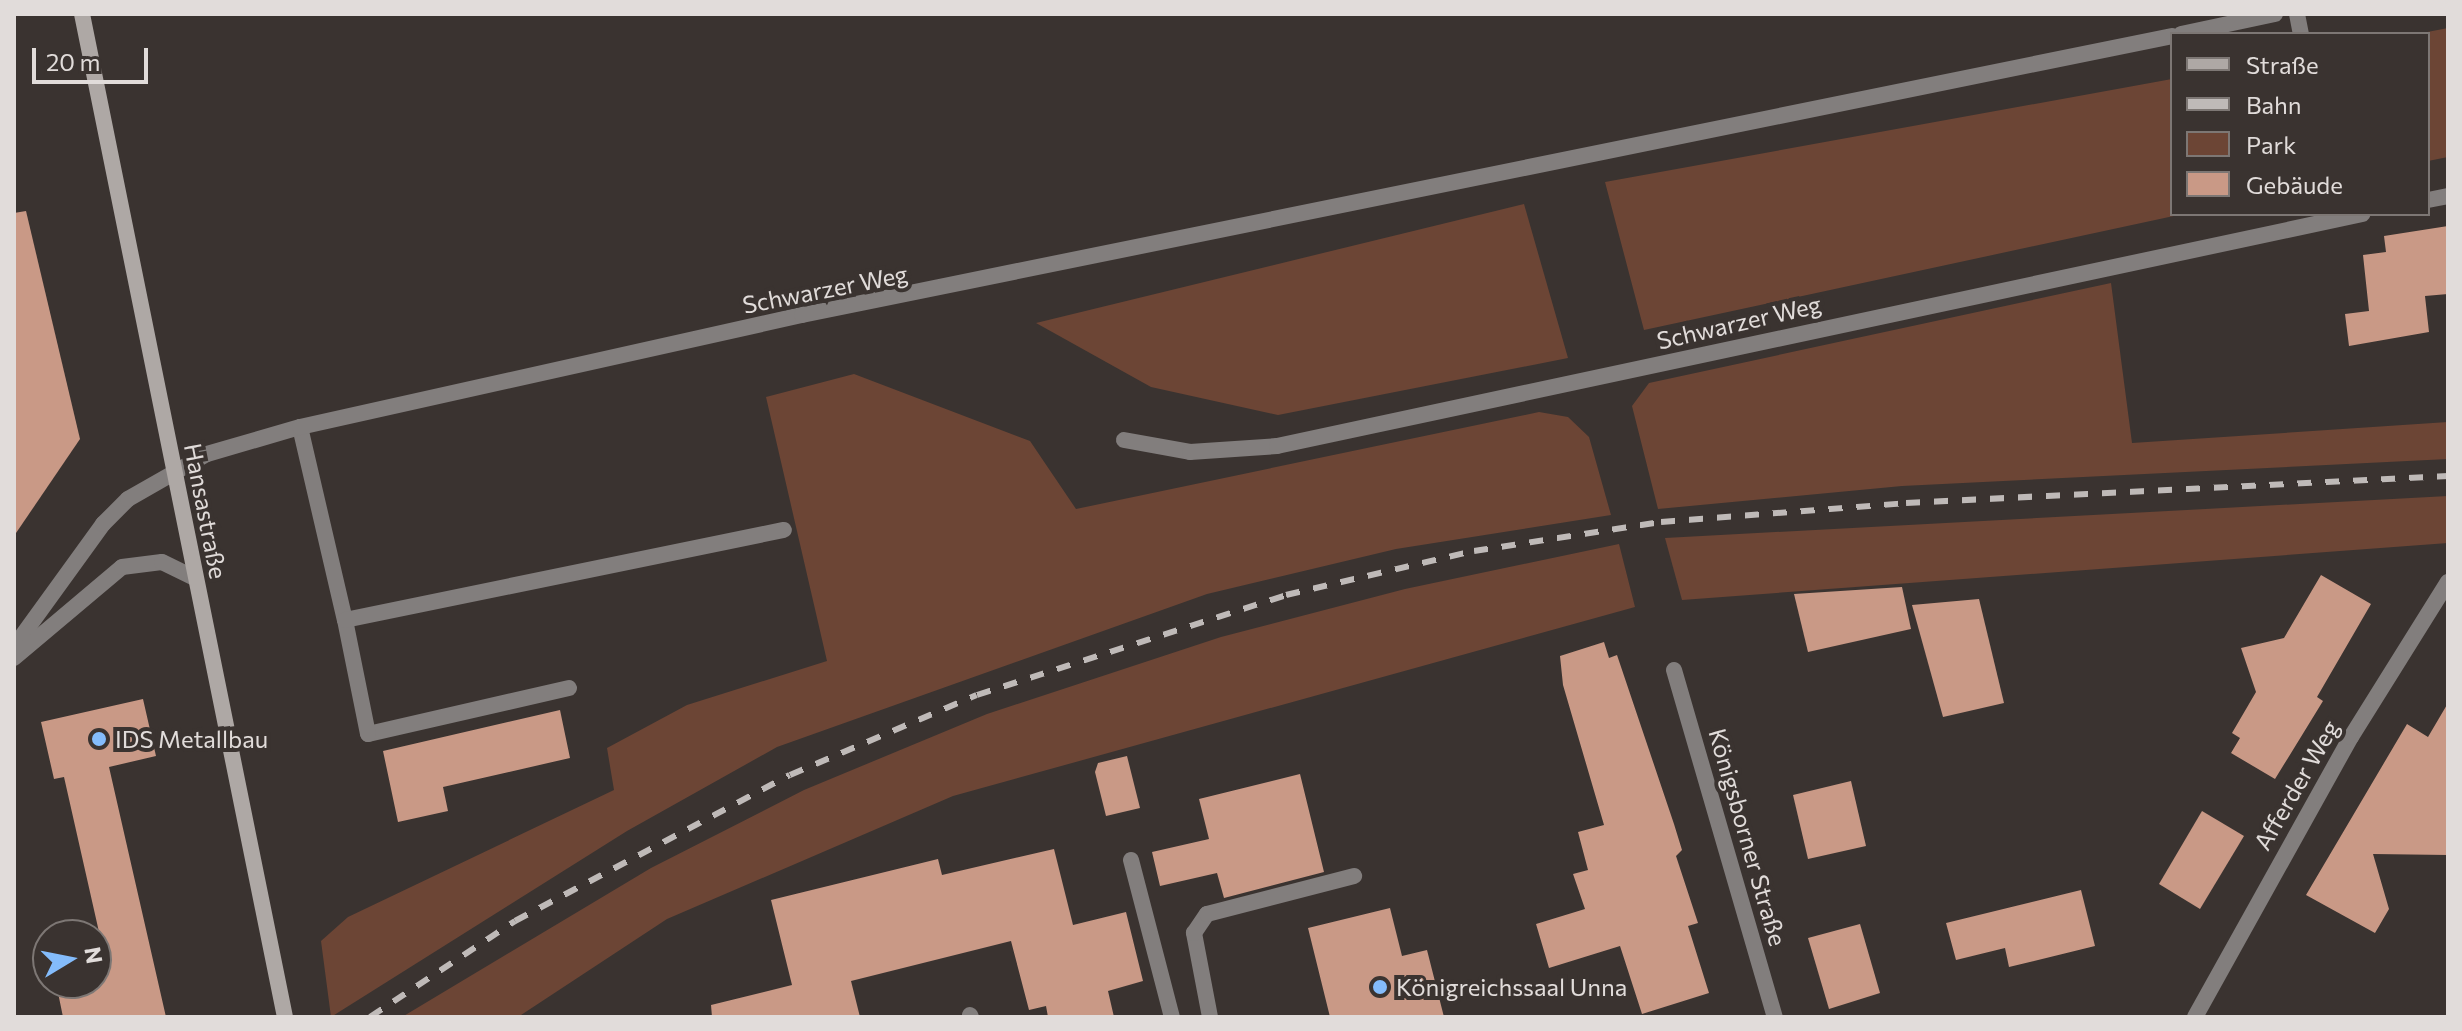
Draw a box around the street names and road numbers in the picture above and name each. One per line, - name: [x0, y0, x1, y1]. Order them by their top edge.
- street label: Schwarzer Weg: [740, 259, 910, 319]
- street label: Schwarzer Weg: [1654, 289, 1824, 355]
- street label: Hansastraße: [179, 441, 233, 581]
- street label: Afferder Weg: [2247, 715, 2345, 855]
- street label: Königsborner Straße: [1703, 725, 1793, 949]

